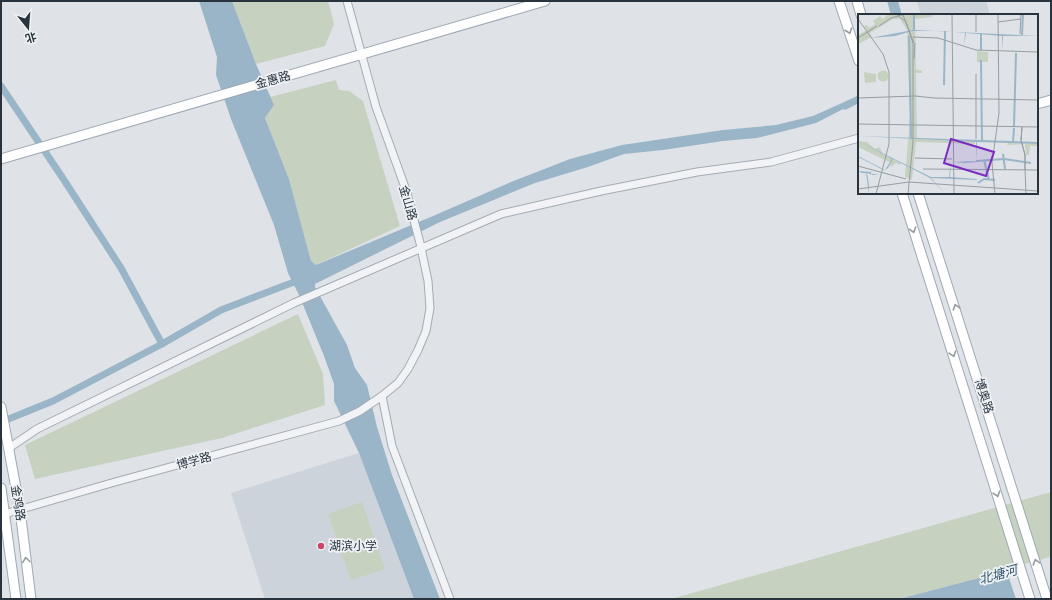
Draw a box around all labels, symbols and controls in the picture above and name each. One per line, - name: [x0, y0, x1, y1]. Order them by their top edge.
- north arrow: [8, 8, 48, 48]
- inset map: [858, 14, 1038, 194]
- one-way arrow: [844, 27, 853, 34]
- text: 北: [24, 29, 38, 45]
- street label: 金惠路: [254, 68, 292, 92]
- street label: 金山路: [396, 184, 420, 222]
- one-way arrow: [908, 227, 917, 234]
- one-way arrow: [952, 304, 960, 311]
- one-way arrow: [948, 350, 956, 357]
- street label: 博奥路: [972, 377, 996, 415]
- street label: 博学路: [175, 450, 213, 472]
- street label: 金鸡路: [8, 484, 28, 522]
- one-way arrow: [992, 490, 1000, 497]
- place label: 湖滨小学: [329, 539, 377, 553]
- marker: 湖滨小学: [316, 541, 326, 551]
- one-way arrow: [22, 557, 31, 563]
- one-way arrow: [1032, 558, 1041, 565]
- water label: 北塘河: [977, 561, 1022, 587]

